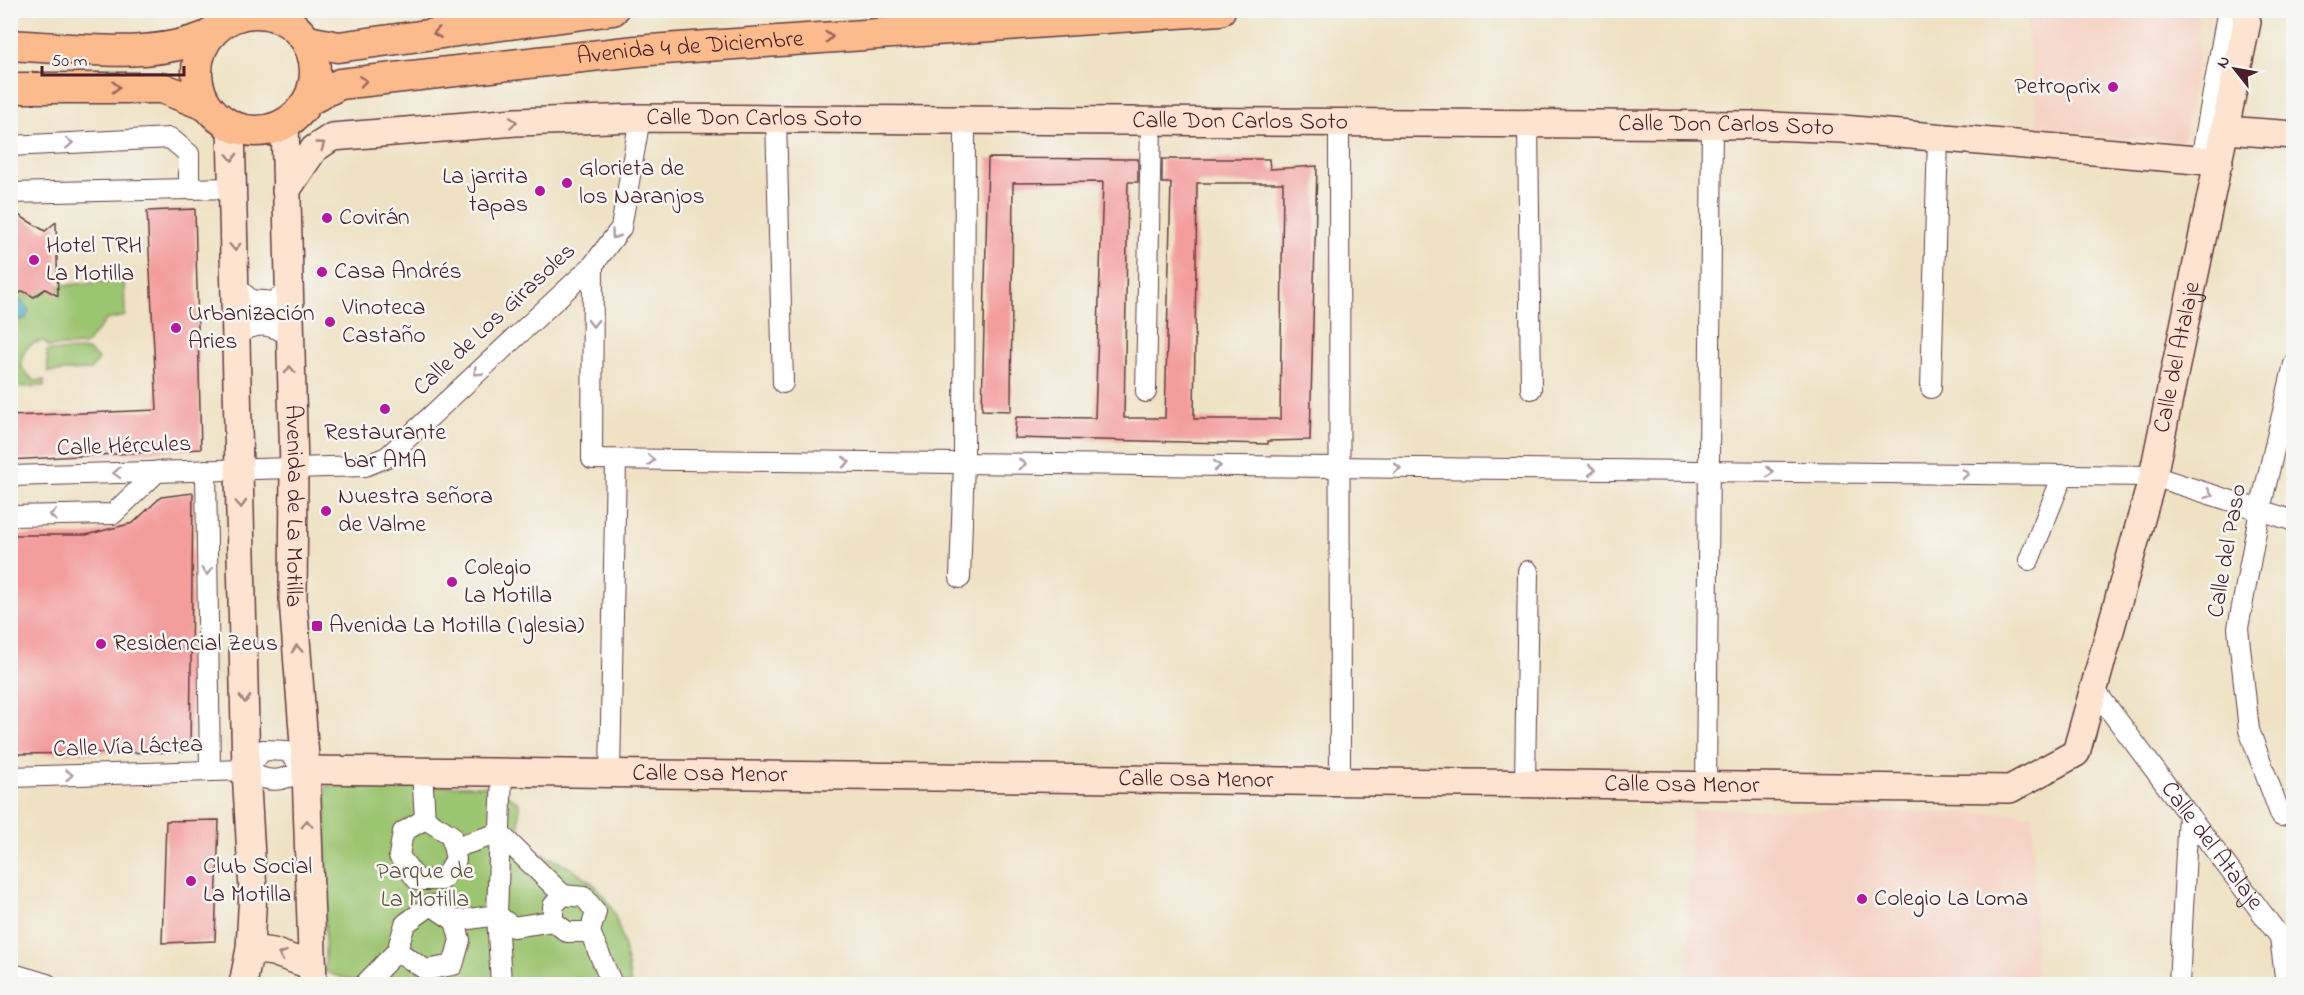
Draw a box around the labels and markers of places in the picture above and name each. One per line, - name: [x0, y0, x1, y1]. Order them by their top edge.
- place label: Petroprix: [2014, 70, 2101, 105]
- marker: Petroprix: [2106, 80, 2120, 94]
- place label: Glorieta de los Naranjos: [579, 152, 705, 215]
- place label: La jarrita tapas: [442, 160, 528, 223]
- marker: Glorieta de los Naranjos: [560, 176, 574, 190]
- marker: La jarrita tapas: [533, 184, 547, 198]
- place label: Covirán: [339, 201, 410, 236]
- marker: Covirán: [320, 211, 334, 225]
- place label: Hotel TRH La Motilla: [46, 229, 142, 292]
- marker: Hotel TRH La Motilla: [27, 253, 41, 267]
- place label: Casa Andrés: [334, 255, 462, 290]
- marker: Casa Andrés: [315, 265, 329, 279]
- place label: Vinoteca Castaño: [341, 291, 426, 354]
- place label: Urbanización Aries: [188, 297, 315, 360]
- marker: Vinoteca Castaño: [323, 315, 337, 329]
- marker: Urbanización Aries: [169, 321, 183, 335]
- marker: Restaurante bar AMA: [378, 402, 392, 416]
- place label: Restaurante bar AMA: [324, 416, 446, 479]
- place label: Nuestra señora de Valme: [338, 480, 493, 543]
- marker: Nuestra señora de Valme: [319, 504, 333, 518]
- place label: Colegio La Motilla: [464, 551, 552, 614]
- marker: Colegio La Motilla: [445, 575, 459, 589]
- place label: Avenida La Motilla (Iglesia): [329, 609, 584, 644]
- marker: Avenida La Motilla (Iglesia): [310, 619, 324, 633]
- place label: Residencial Zeus: [113, 627, 278, 662]
- marker: Residencial Zeus: [94, 637, 108, 651]
- place label: Club Social La Motilla: [203, 850, 312, 913]
- marker: Club Social La Motilla: [184, 874, 198, 888]
- place label: Colegio La Loma: [1874, 882, 2028, 917]
- marker: Colegio La Loma: [1855, 892, 1869, 906]

